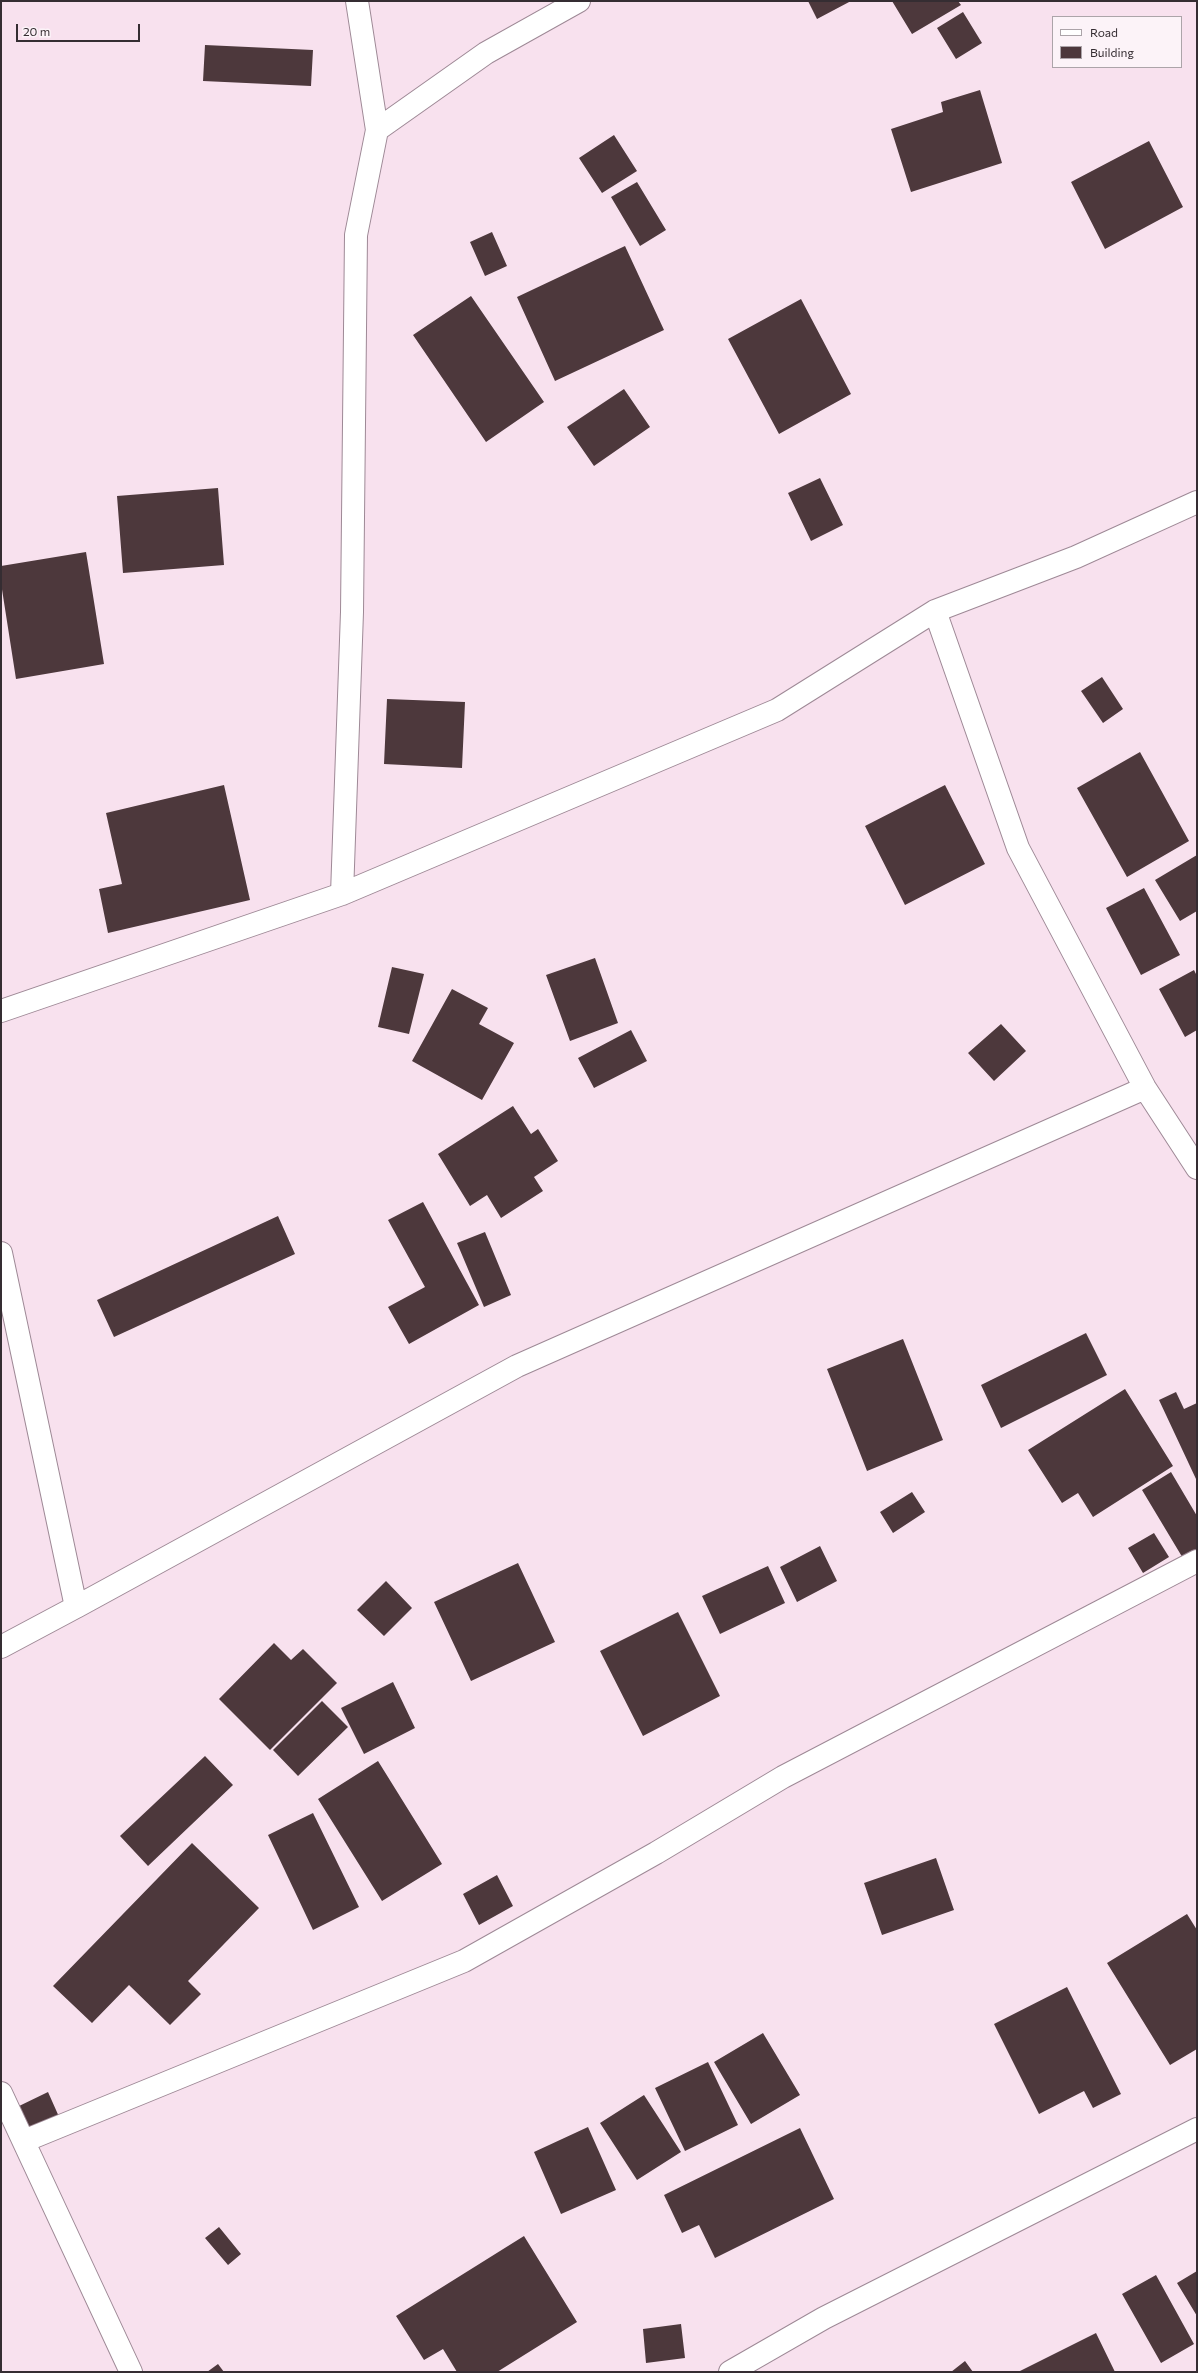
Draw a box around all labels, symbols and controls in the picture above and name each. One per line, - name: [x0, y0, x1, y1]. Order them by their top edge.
- scale bar: [18, 16, 142, 42]
- legend: [1052, 16, 1182, 68]
- text: 20 m: [23, 24, 50, 38]
- text: Road: [1090, 25, 1118, 39]
- text: Building: [1090, 45, 1134, 59]

